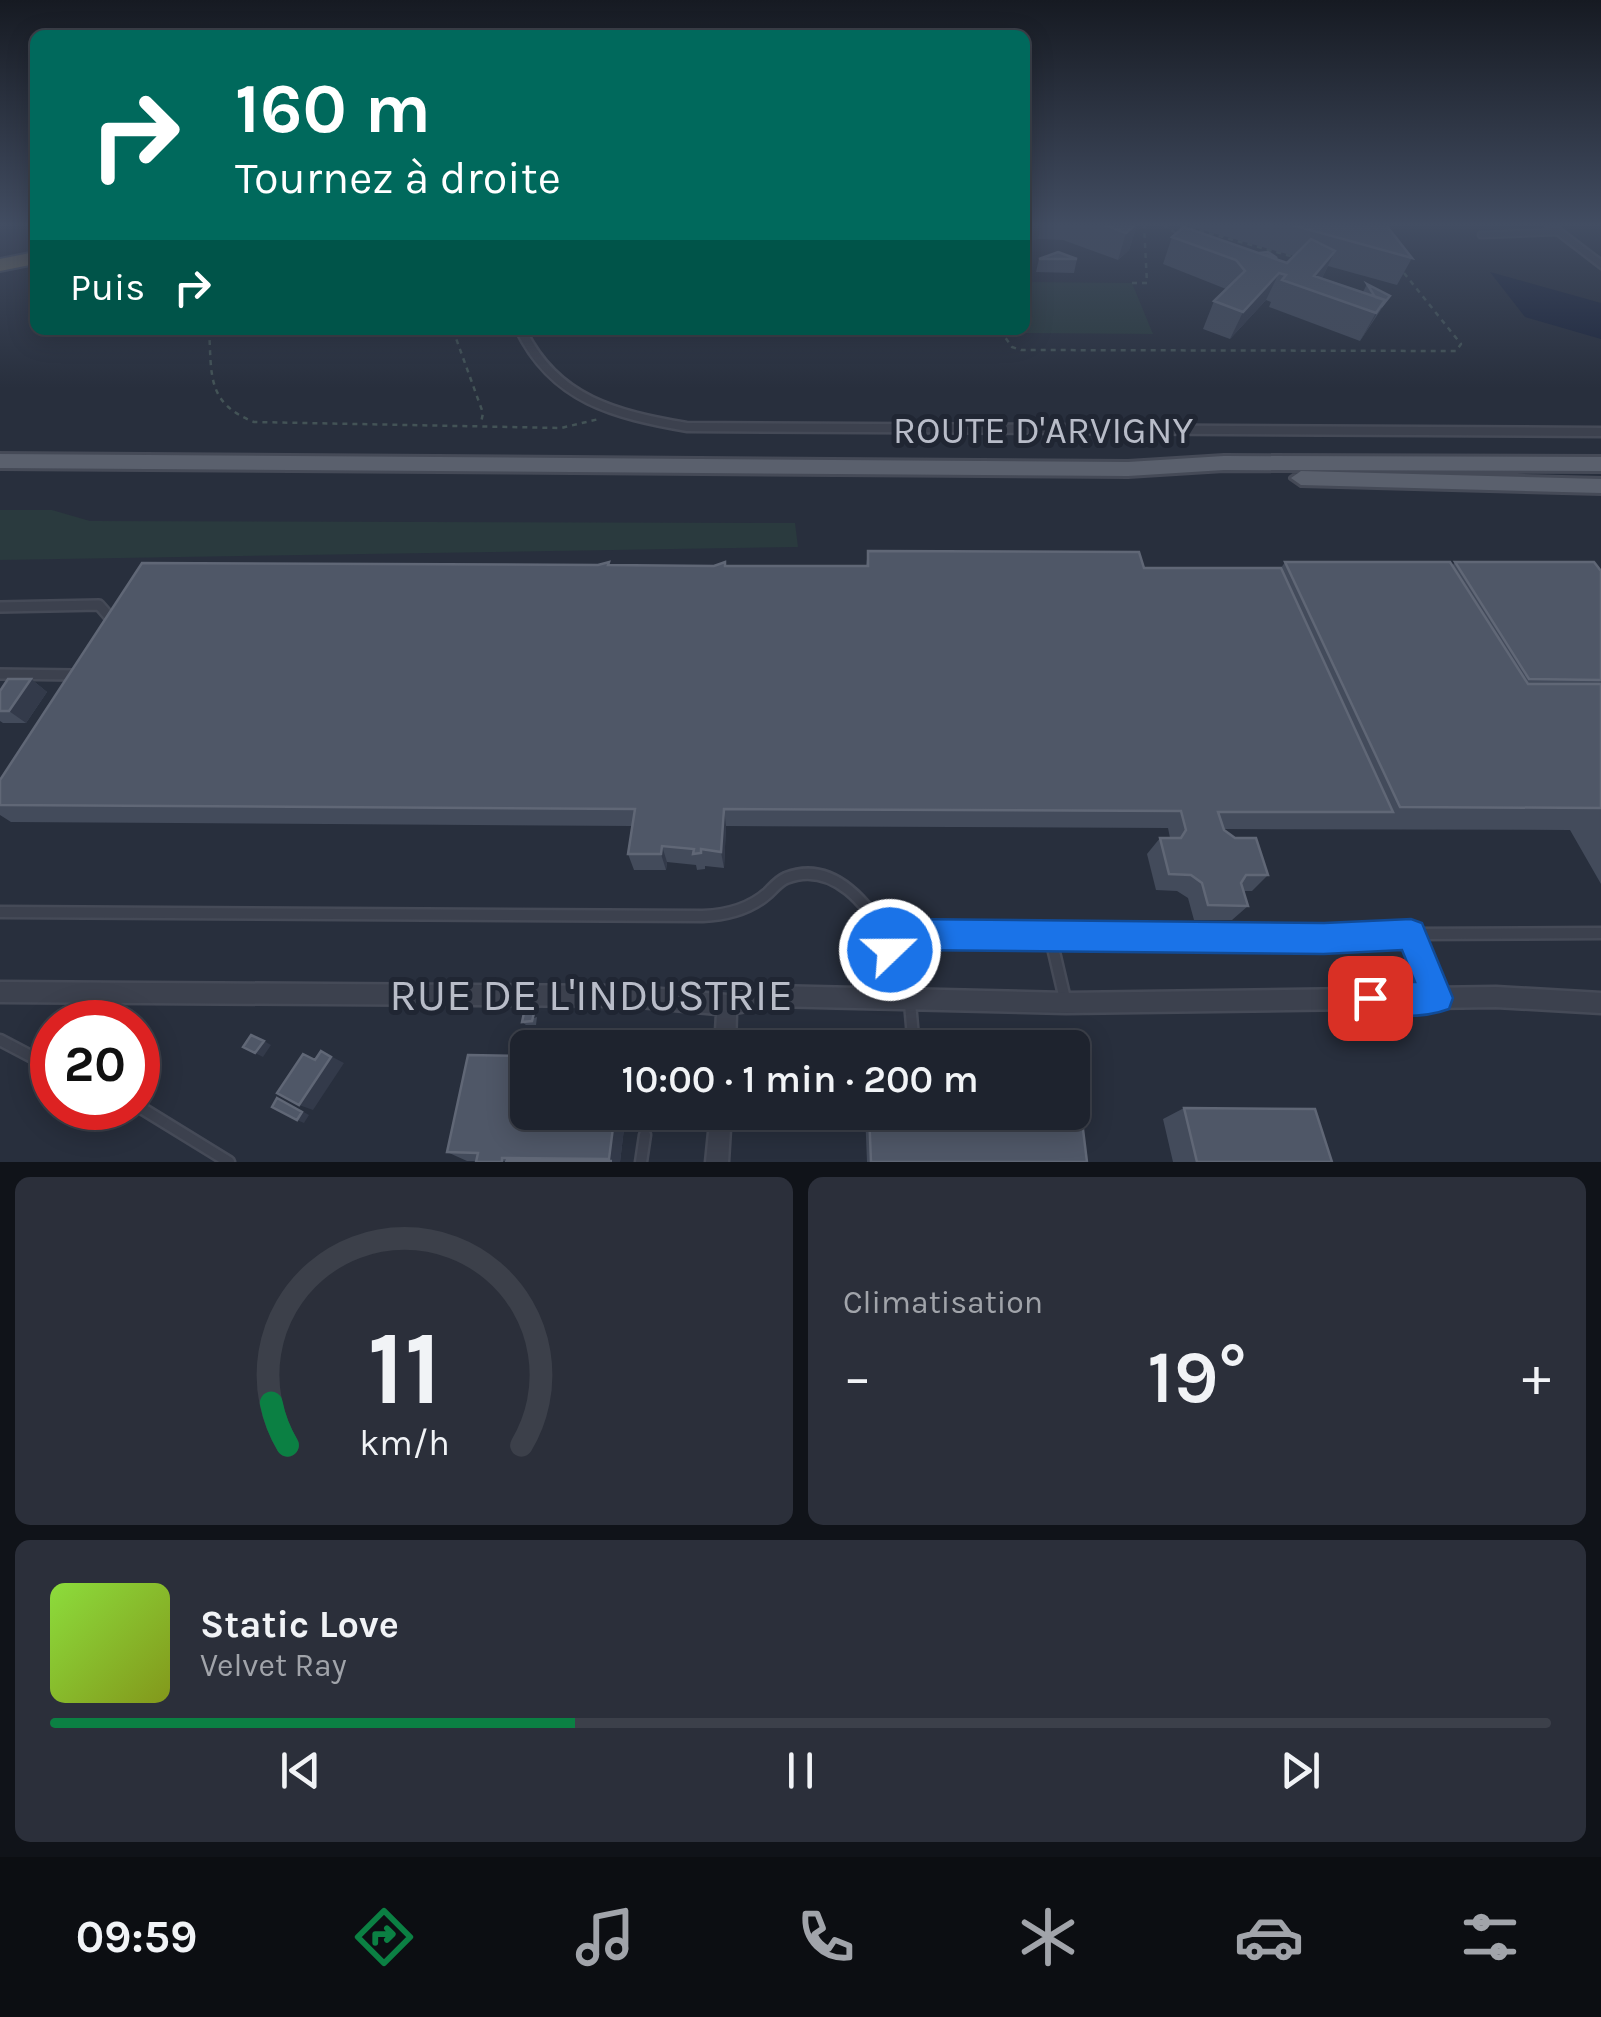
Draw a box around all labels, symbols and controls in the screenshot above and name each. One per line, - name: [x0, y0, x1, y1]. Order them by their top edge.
- text: 160 m: [235, 68, 431, 150]
- icon: right: [70, 70, 200, 200]
- text: Tournez à droite: [235, 152, 561, 204]
- icon: right: [165, 260, 220, 315]
- text: Puis: [70, 265, 145, 310]
- street label: ROUTE D'ARVIGNY: [893, 408, 1193, 453]
- position arrow: [838, 898, 942, 1002]
- pin: [1328, 956, 1413, 1041]
- street label: RUE DE L'INDUSTRIE: [389, 969, 793, 1021]
- icon: arrive: [1343, 971, 1398, 1026]
- speed limit sign: 20: [30, 1000, 160, 1130]
- text: 10:00 · 1 min · 200 m: [621, 1057, 979, 1102]
- text: Climatisation: [843, 1284, 1043, 1321]
- text: 11: [367, 1308, 441, 1429]
- text: 19°: [1147, 1333, 1247, 1421]
- text: −: [843, 1345, 872, 1409]
- text: +: [1522, 1345, 1551, 1409]
- text: km/h: [359, 1422, 449, 1464]
- text: Static Love: [200, 1602, 399, 1647]
- text: Velvet Ray: [200, 1647, 347, 1684]
- icon: previous: [273, 1743, 328, 1798]
- icon: pause: [773, 1743, 828, 1798]
- icon: next: [1273, 1743, 1328, 1798]
- icon: directions: [349, 1902, 419, 1972]
- icon: music: [570, 1902, 640, 1972]
- icon: phone: [791, 1902, 861, 1972]
- icon: climate: [1013, 1902, 1083, 1972]
- icon: car: [1234, 1902, 1304, 1972]
- icon: filters: [1455, 1902, 1525, 1972]
- text: 09:59: [76, 1911, 197, 1963]

